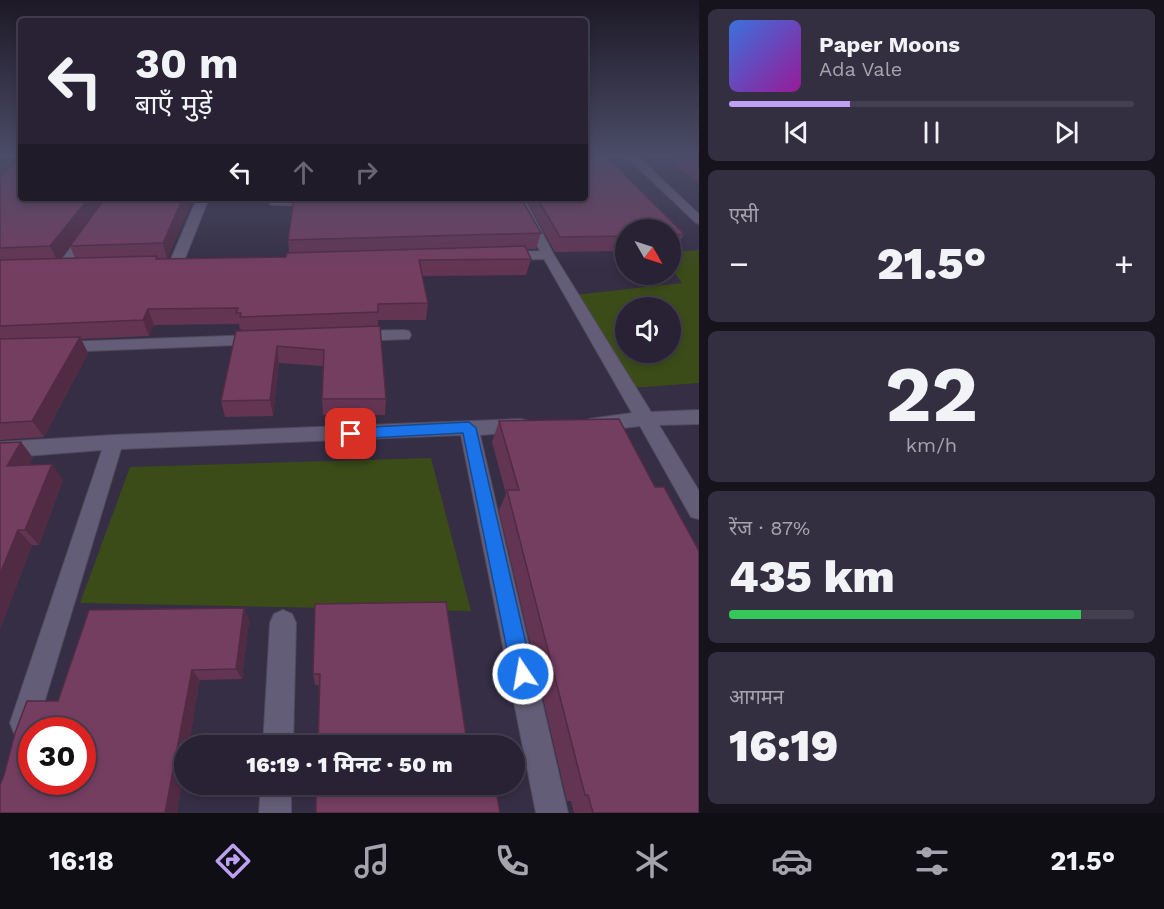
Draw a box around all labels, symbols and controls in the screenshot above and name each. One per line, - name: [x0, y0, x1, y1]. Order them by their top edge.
- text: Paper Moons: [819, 32, 960, 57]
- text: 30 m: [135, 39, 239, 88]
- icon: left: [36, 42, 114, 120]
- text: Ada Vale: [819, 57, 902, 81]
- text: बाएँ मुड़ें: [135, 89, 212, 121]
- icon: previous: [780, 116, 813, 149]
- icon: pause: [915, 116, 948, 149]
- icon: next: [1050, 116, 1083, 149]
- icon: left: [224, 156, 257, 189]
- icon: ahead: [287, 156, 320, 189]
- icon: right: [350, 156, 383, 189]
- text: एसी: [729, 203, 759, 227]
- north arrow: [615, 219, 681, 285]
- map controls: [615, 219, 681, 363]
- text: 21.5°: [877, 237, 986, 290]
- text: −: [729, 244, 749, 283]
- text: +: [1114, 244, 1134, 283]
- button: sound: [615, 297, 681, 363]
- text: 22: [885, 348, 978, 440]
- pin: [325, 408, 376, 459]
- icon: arrive: [334, 417, 367, 450]
- text: km/h: [906, 433, 957, 457]
- text: रेंज · 87%: [729, 516, 810, 540]
- text: 435 km: [729, 550, 895, 603]
- position arrow: [491, 642, 555, 706]
- text: आगमन: [729, 685, 784, 709]
- speed limit sign: 30: [18, 717, 96, 795]
- text: 16:19: [729, 719, 838, 772]
- text: 16:19 · 1 मिनट · 50 m: [246, 752, 453, 777]
- icon: directions: [212, 840, 254, 882]
- icon: music: [351, 840, 393, 882]
- icon: phone: [491, 840, 533, 882]
- icon: climate: [631, 840, 673, 882]
- icon: car: [771, 840, 813, 882]
- icon: filters: [911, 840, 953, 882]
- text: 16:18: [49, 845, 114, 877]
- text: 21.5°: [1050, 845, 1115, 877]

